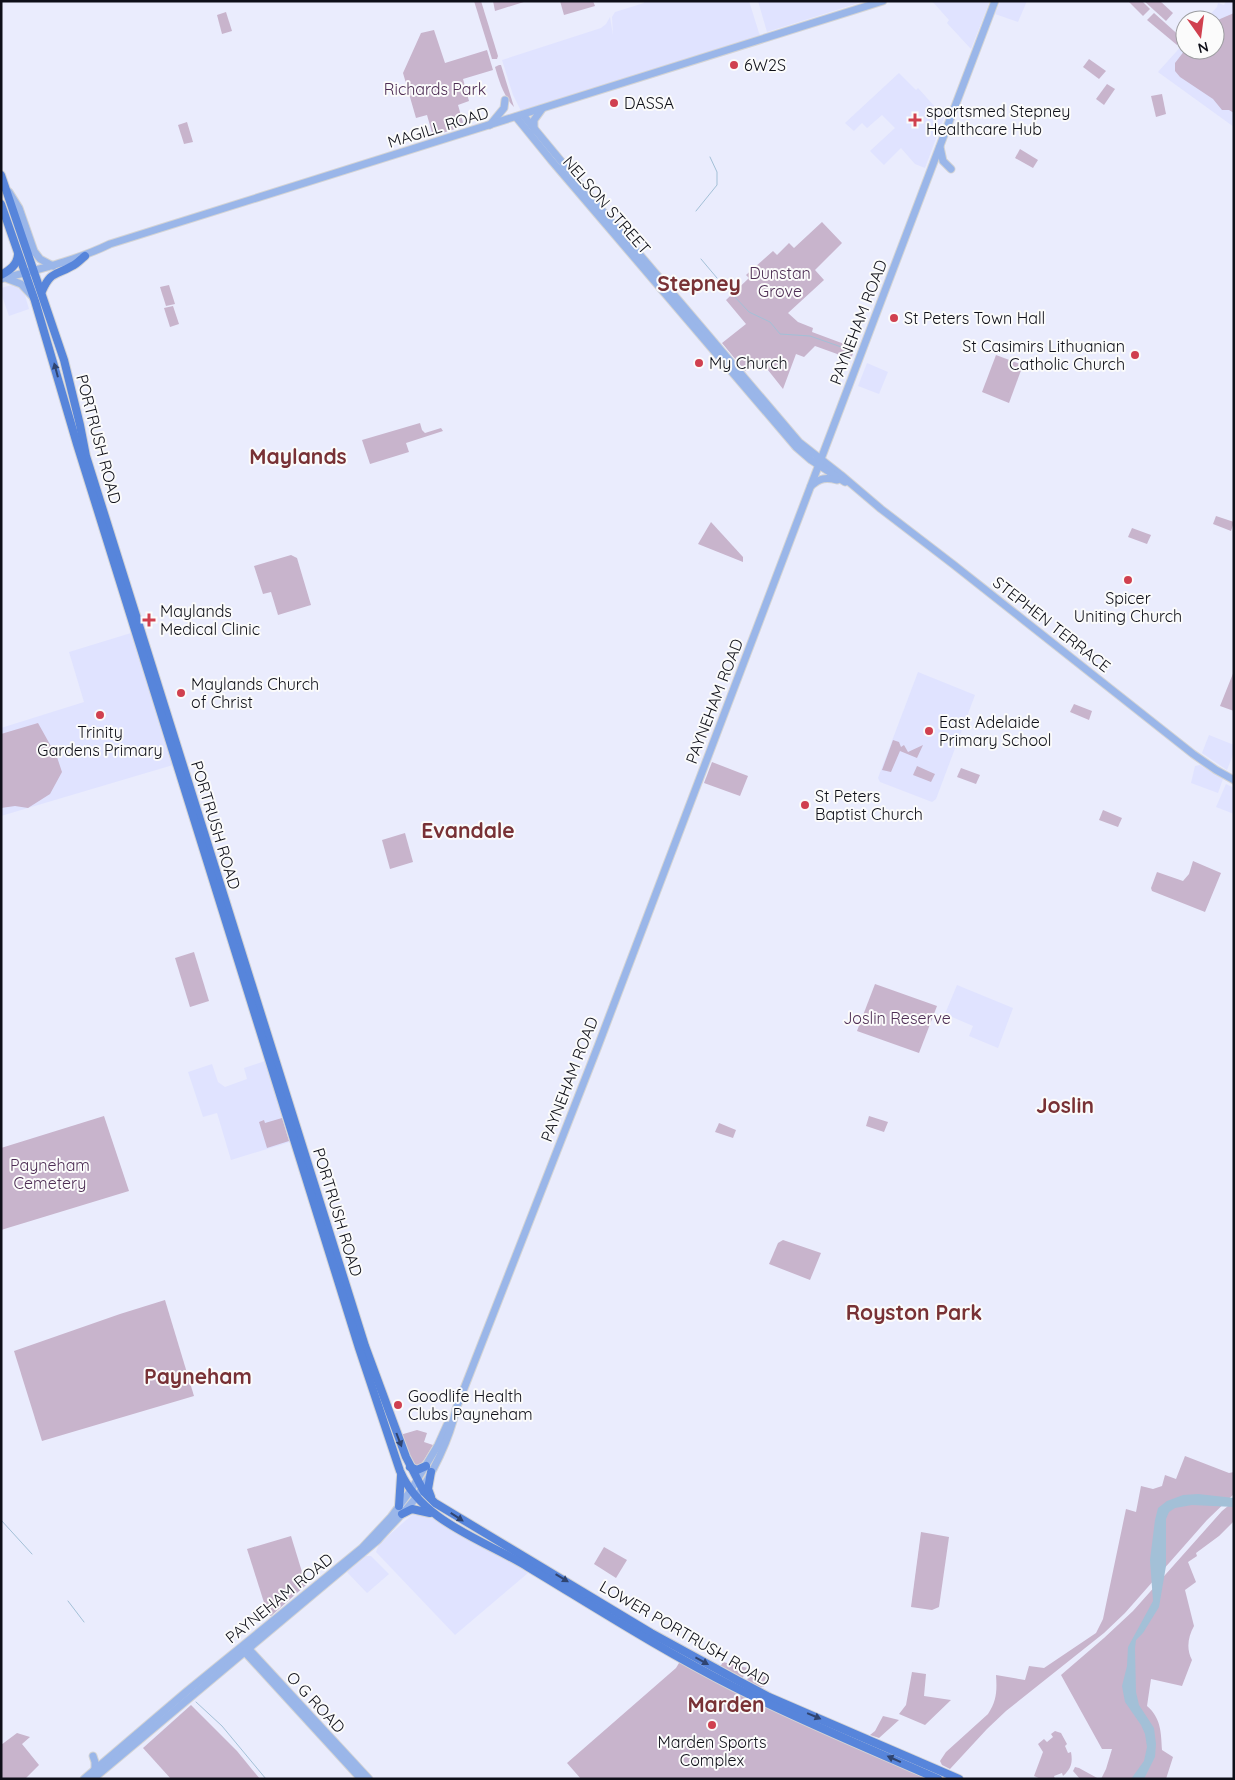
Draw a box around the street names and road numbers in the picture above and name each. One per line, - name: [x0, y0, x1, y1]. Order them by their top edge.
- street label: MAGILL ROAD: [385, 102, 491, 152]
- street label: NELSON STREET: [559, 152, 655, 259]
- street label: PAYNEHAM ROAD: [825, 257, 891, 387]
- street label: PORTRUSH ROAD: [72, 372, 126, 506]
- street label: STEPHEN TERRACE: [989, 572, 1115, 676]
- street label: PAYNEHAM ROAD: [681, 636, 747, 766]
- street label: PORTRUSH ROAD: [187, 758, 245, 892]
- street label: PAYNEHAM ROAD: [536, 1014, 602, 1144]
- street label: PORTRUSH ROAD: [309, 1145, 367, 1279]
- street label: PAYNEHAM ROAD: [221, 1549, 337, 1647]
- street label: LOWER PORTRUSH ROAD: [596, 1576, 774, 1690]
- street label: O G ROAD: [283, 1667, 349, 1737]

